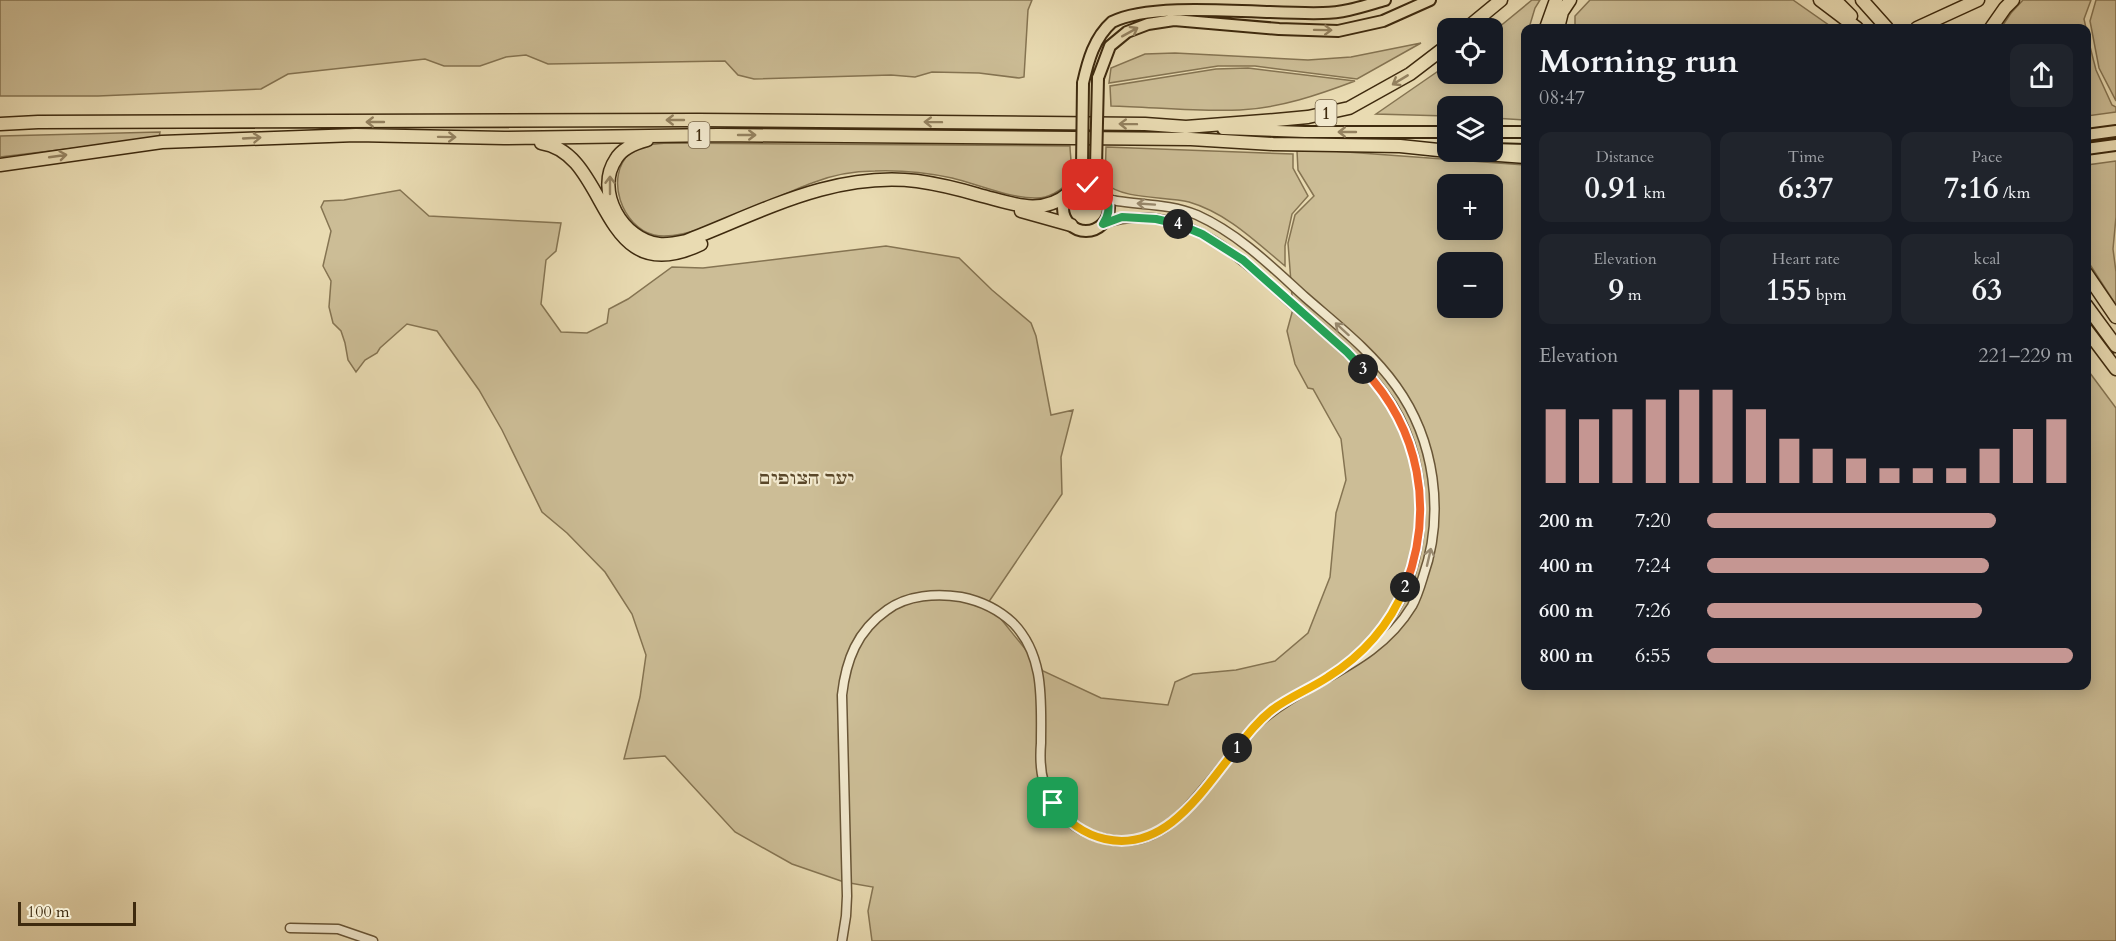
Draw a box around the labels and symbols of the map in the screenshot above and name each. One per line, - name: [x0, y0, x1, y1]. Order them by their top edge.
- one-way arrow: [1312, 25, 1332, 36]
- one-way arrow: [1121, 26, 1138, 38]
- one-way arrow: [1392, 74, 1409, 86]
- road number: 1: [1316, 100, 1336, 126]
- one-way arrow: [666, 114, 686, 126]
- one-way arrow: [366, 116, 386, 128]
- one-way arrow: [924, 116, 944, 128]
- one-way arrow: [1119, 118, 1139, 130]
- road number: 1: [688, 122, 710, 148]
- one-way arrow: [1338, 126, 1358, 138]
- one-way arrow: [736, 129, 756, 141]
- one-way arrow: [436, 131, 456, 143]
- one-way arrow: [241, 132, 261, 143]
- one-way arrow: [47, 151, 67, 162]
- pin: [1062, 159, 1113, 210]
- one-way arrow: [604, 175, 616, 195]
- one-way arrow: [1137, 198, 1157, 209]
- pin: 4: [1163, 209, 1193, 239]
- one-way arrow: [1335, 322, 1350, 336]
- pin: 3: [1348, 354, 1378, 384]
- park label: יער הצופים: [759, 466, 855, 491]
- one-way arrow: [1424, 548, 1435, 567]
- pin: 2: [1390, 572, 1420, 602]
- pin: 1: [1222, 733, 1252, 763]
- pin: [1027, 777, 1078, 828]
- scale bar: [18, 899, 136, 926]

